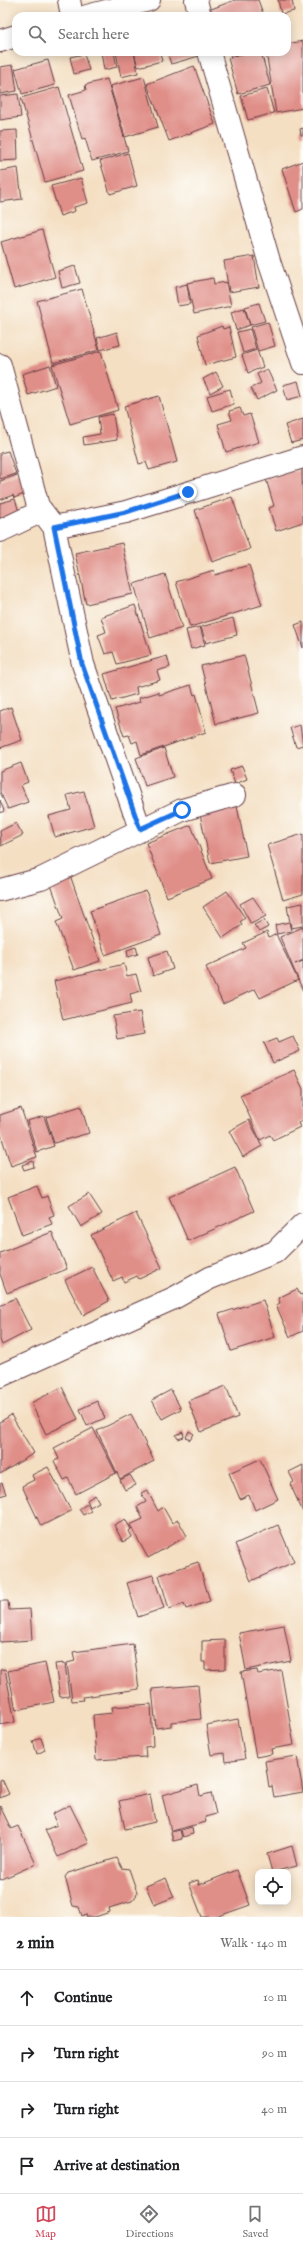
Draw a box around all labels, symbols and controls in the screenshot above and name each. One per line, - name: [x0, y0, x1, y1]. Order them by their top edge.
- search box: [12, 12, 291, 56]
- icon: search: [26, 23, 48, 45]
- text: Search here: [58, 25, 129, 44]
- route end: [179, 483, 197, 501]
- route start: [173, 801, 191, 819]
- map controls: [255, 1869, 291, 1905]
- button: locate: [255, 1869, 291, 1905]
- text: 2 min: [16, 1933, 54, 1954]
- text: Walk · 140 m: [220, 1935, 287, 1952]
- icon: ahead: [16, 1987, 38, 2009]
- text: Continue: [54, 1988, 112, 2007]
- text: 10 m: [263, 1989, 287, 2006]
- icon: right: [16, 2043, 38, 2065]
- text: Turn right: [54, 2044, 119, 2063]
- text: 90 m: [262, 2045, 287, 2062]
- icon: right: [16, 2099, 38, 2121]
- text: Turn right: [54, 2100, 119, 2119]
- text: 40 m: [261, 2101, 287, 2118]
- icon: arrive: [16, 2155, 38, 2177]
- text: Arrive at destination: [54, 2156, 180, 2175]
- tab: Map: [35, 2203, 57, 2241]
- tab: Directions: [126, 2203, 173, 2241]
- tab: Saved: [242, 2203, 268, 2241]

